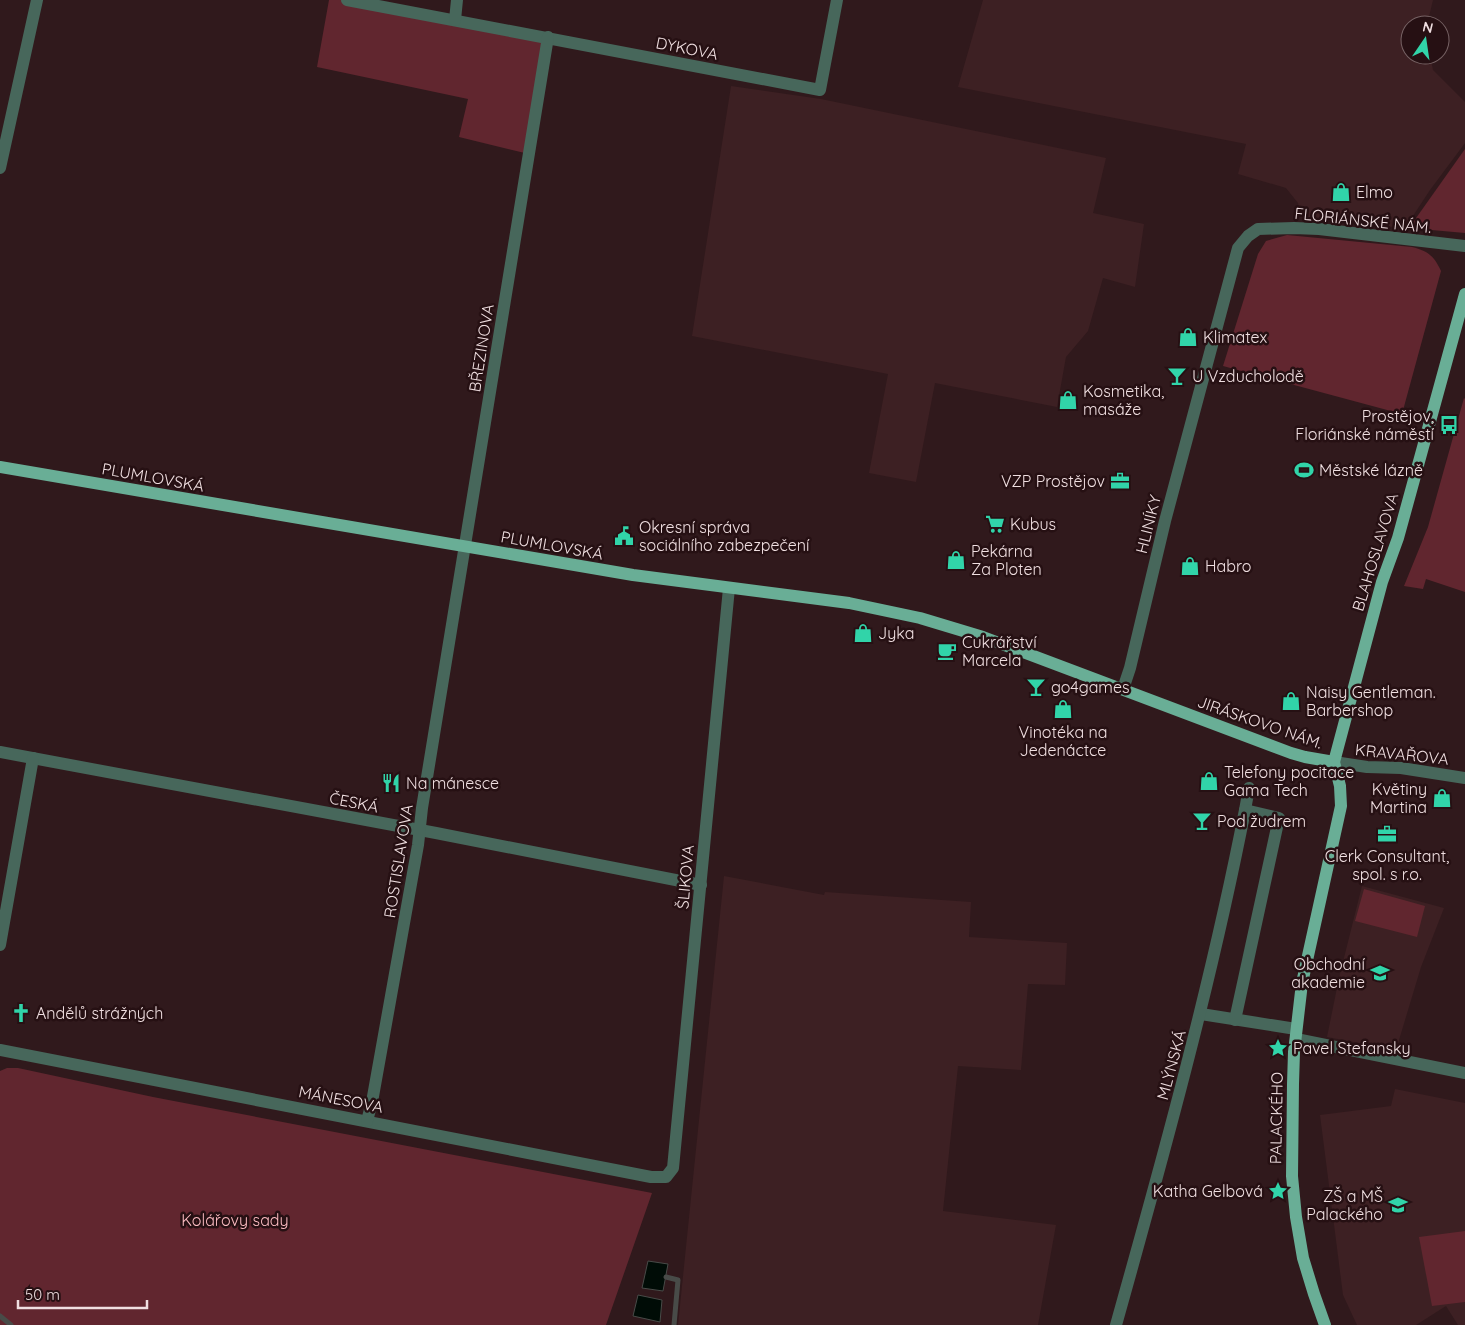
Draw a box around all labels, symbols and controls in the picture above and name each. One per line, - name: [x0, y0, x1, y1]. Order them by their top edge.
- north arrow: [1400, 15, 1450, 65]
- text: N: [1421, 17, 1435, 37]
- street label: DYKOVA: [654, 32, 720, 64]
- shop icon: Elmo: [1330, 181, 1352, 203]
- place label: Elmo: [1356, 182, 1393, 202]
- street label: FLORIÁNSKÉ NÁM.: [1293, 203, 1433, 237]
- street label: BŘEZINOVA: [464, 303, 498, 393]
- shop icon: Klimatex: [1177, 326, 1199, 348]
- place label: Klimatex: [1203, 327, 1267, 347]
- bar icon: U Vzducholodě: [1166, 365, 1188, 387]
- place label: U Vzducholodě: [1192, 366, 1304, 386]
- place label: Kosmetika, masáže: [1083, 381, 1164, 419]
- shop icon: Kosmetika, masáže: [1057, 389, 1079, 411]
- place label: Prostějov, Floriánské náměstí: [1295, 406, 1435, 444]
- bus stop icon: Prostějov, Floriánské náměstí: [1438, 414, 1460, 436]
- street label: PLUMLOVSKÁ: [100, 458, 206, 496]
- sports icon: Městské lázně: [1293, 459, 1315, 481]
- place label: Městské lázně: [1319, 460, 1423, 480]
- office icon: VZP Prostějov: [1109, 470, 1131, 492]
- place label: VZP Prostějov: [1001, 471, 1105, 491]
- street label: BLAHOSLAVOVA: [1348, 491, 1402, 613]
- street label: HLINÍKY: [1131, 493, 1165, 555]
- supermarket icon: Kubus: [984, 513, 1006, 535]
- place label: Kubus: [1010, 514, 1056, 534]
- place label: Okresní správa sociálního zabezpečení: [639, 517, 810, 555]
- public building icon: Okresní správa sociálního zabezpečení: [613, 525, 635, 547]
- street label: PLUMLOVSKÁ: [499, 526, 605, 564]
- place label: Pekárna Za Ploten: [971, 541, 1042, 579]
- shop icon: Pekárna Za Ploten: [945, 549, 967, 571]
- shop icon: Habro: [1179, 555, 1201, 577]
- place label: Habro: [1205, 556, 1251, 576]
- shop icon: Jyka: [852, 622, 874, 644]
- place label: Jyka: [878, 623, 914, 643]
- place label: Cukrářství Marcela: [962, 632, 1037, 670]
- cafe icon: Cukrářství Marcela: [936, 640, 958, 662]
- bar icon: go4games: [1025, 676, 1047, 698]
- place label: go4games: [1051, 677, 1130, 697]
- place label: Naisy Gentleman. Barbershop: [1306, 682, 1436, 720]
- shop icon: Naisy Gentleman. Barbershop: [1280, 690, 1302, 712]
- street label: JIRÁSKOVO NÁM.: [1195, 691, 1325, 753]
- shop icon: Vinotéka na Jedenáctce: [1052, 698, 1074, 720]
- place label: Vinotéka na Jedenáctce: [1019, 722, 1107, 760]
- street label: KRAVAŘOVA: [1354, 739, 1450, 769]
- place label: Telefony pocitace Gama Tech: [1224, 762, 1354, 800]
- shop icon: Telefony pocitace Gama Tech: [1198, 770, 1220, 792]
- restaurant icon: Na mánesce: [380, 772, 402, 794]
- place label: Na mánesce: [406, 773, 499, 793]
- place label: Květiny Martina: [1370, 779, 1427, 817]
- street label: ČESKÁ: [328, 787, 380, 817]
- shop icon: Květiny Martina: [1431, 787, 1453, 809]
- street label: ROSTISLAVOVA: [379, 803, 417, 919]
- bar icon: Pod žudrem: [1191, 810, 1213, 832]
- place label: Pod žudrem: [1217, 811, 1306, 831]
- office icon: Clerk Consultant, spol. s r.o.: [1376, 823, 1398, 845]
- street label: ŠLIKOVA: [672, 844, 698, 910]
- place label: Clerk Consultant, spol. s r.o.: [1325, 846, 1449, 884]
- place label: Obchodní akademie: [1291, 954, 1366, 992]
- school or university icon: Obchodní akademie: [1369, 962, 1391, 984]
- church icon: Andělů strážných: [10, 1002, 32, 1024]
- place label: Andělů strážných: [36, 1003, 163, 1023]
- street label: MLÝNSKÁ: [1152, 1028, 1190, 1102]
- place icon: Pavel Stefansky: [1267, 1037, 1289, 1059]
- place label: Pavel Stefansky: [1293, 1038, 1411, 1058]
- street label: PALACKÉHO: [1265, 1072, 1287, 1164]
- street label: MÁNESOVA: [297, 1081, 385, 1117]
- place icon: Katha Gelbová: [1267, 1180, 1289, 1202]
- place label: Katha Gelbová: [1153, 1181, 1263, 1201]
- place label: ZŠ a MŠ Palackého: [1306, 1186, 1383, 1224]
- school or university icon: ZŠ a MŠ Palackého: [1387, 1194, 1409, 1216]
- park label: Kolářovy sady: [181, 1210, 289, 1230]
- scale bar: [18, 1278, 146, 1310]
- text: 50 m: [25, 1285, 60, 1304]

